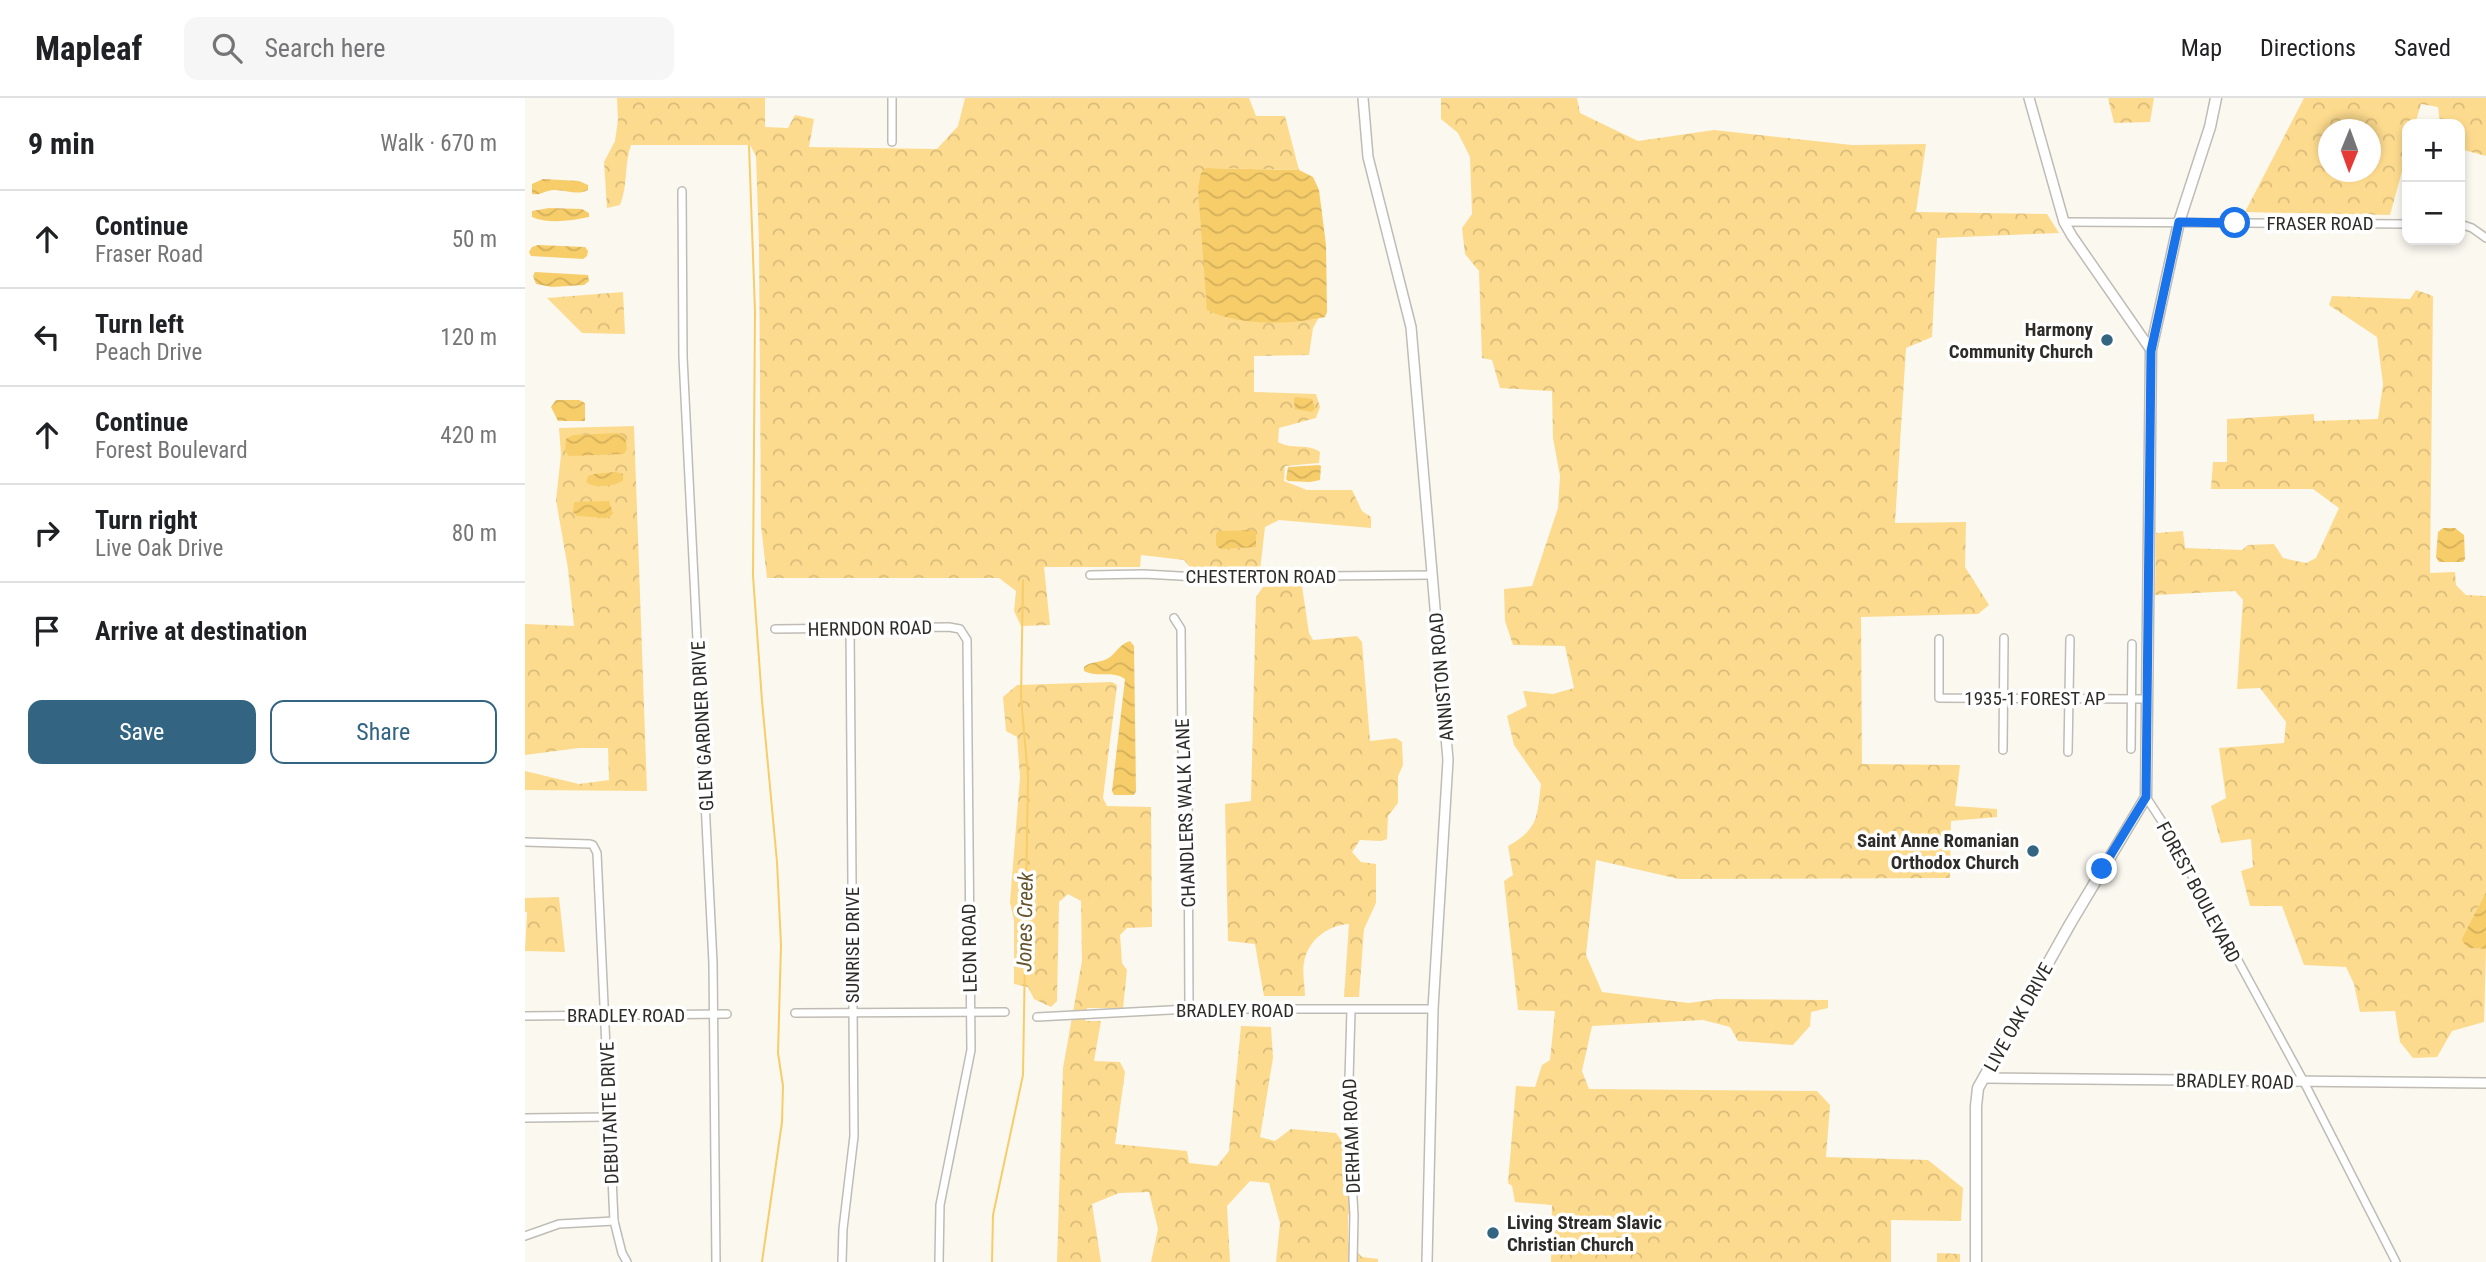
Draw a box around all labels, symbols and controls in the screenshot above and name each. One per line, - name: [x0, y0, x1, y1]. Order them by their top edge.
- search box: [184, 17, 674, 80]
- text: Mapleaf: [35, 29, 142, 68]
- icon: search: [208, 29, 246, 67]
- text: Search here: [264, 33, 385, 63]
- text: Map: [2181, 34, 2222, 62]
- text: Directions: [2260, 34, 2356, 62]
- text: Saved: [2394, 34, 2451, 62]
- north arrow: [2318, 119, 2381, 182]
- map controls: [2402, 119, 2465, 245]
- button: +: [2402, 119, 2465, 182]
- text: 9 min: [28, 126, 95, 161]
- text: Walk · 670 m: [380, 130, 497, 157]
- button: −: [2402, 182, 2465, 245]
- route start: [2219, 207, 2250, 238]
- text: Continue: [95, 211, 188, 241]
- street label: FRASER ROAD: [2266, 212, 2374, 235]
- icon: ahead: [28, 220, 66, 258]
- text: 50 m: [452, 226, 497, 253]
- text: Fraser Road: [95, 241, 203, 268]
- text: Turn left: [95, 309, 184, 339]
- icon: left: [28, 318, 66, 356]
- place label: Harmony Community Church: [1949, 318, 2094, 363]
- text: 120 m: [440, 324, 497, 351]
- marker: Harmony Community Church: [2099, 332, 2115, 348]
- text: Peach Drive: [95, 339, 202, 366]
- text: Continue: [95, 407, 188, 437]
- icon: ahead: [28, 416, 66, 454]
- text: 420 m: [440, 422, 497, 449]
- text: Forest Boulevard: [95, 437, 248, 464]
- text: Turn right: [95, 505, 197, 535]
- icon: right: [28, 514, 66, 552]
- text: 80 m: [452, 520, 497, 547]
- text: Live Oak Drive: [95, 535, 223, 562]
- street label: CHESTERTON ROAD: [1186, 565, 1336, 588]
- street label: ANNISTON ROAD: [1424, 611, 1459, 742]
- icon: arrive: [28, 612, 66, 650]
- text: Arrive at destination: [95, 616, 307, 646]
- street label: HERNDON ROAD: [808, 616, 933, 641]
- street label: GLEN GARDNER DRIVE: [687, 640, 718, 812]
- street label: 1935-1 FOREST AP: [1964, 687, 2106, 710]
- button: Save: [28, 700, 256, 764]
- button: Share: [270, 700, 497, 764]
- street label: CHANDLERS WALK LANE: [1171, 718, 1200, 908]
- street label: FOREST BOULEVARD: [2152, 818, 2245, 967]
- place label: Saint Anne Romanian Orthodox Church: [1857, 829, 2019, 874]
- marker: Saint Anne Romanian Orthodox Church: [2025, 843, 2041, 859]
- route end: [2086, 853, 2117, 884]
- water label: Jones Creek: [1012, 871, 1038, 972]
- street label: SUNRISE DRIVE: [841, 887, 864, 1003]
- street label: LEON ROAD: [957, 903, 982, 993]
- street label: LIVE OAK DRIVE: [1979, 959, 2058, 1076]
- street label: BRADLEY ROAD: [1176, 999, 1294, 1022]
- street label: BRADLEY ROAD: [567, 1004, 685, 1027]
- street label: DEBUTANTE DRIVE: [596, 1041, 623, 1185]
- street label: BRADLEY ROAD: [2176, 1069, 2294, 1094]
- street label: DERHAM ROAD: [1338, 1078, 1365, 1194]
- place label: Living Stream Slavic Christian Church: [1507, 1211, 1662, 1256]
- marker: Living Stream Slavic Christian Church: [1485, 1225, 1501, 1241]

